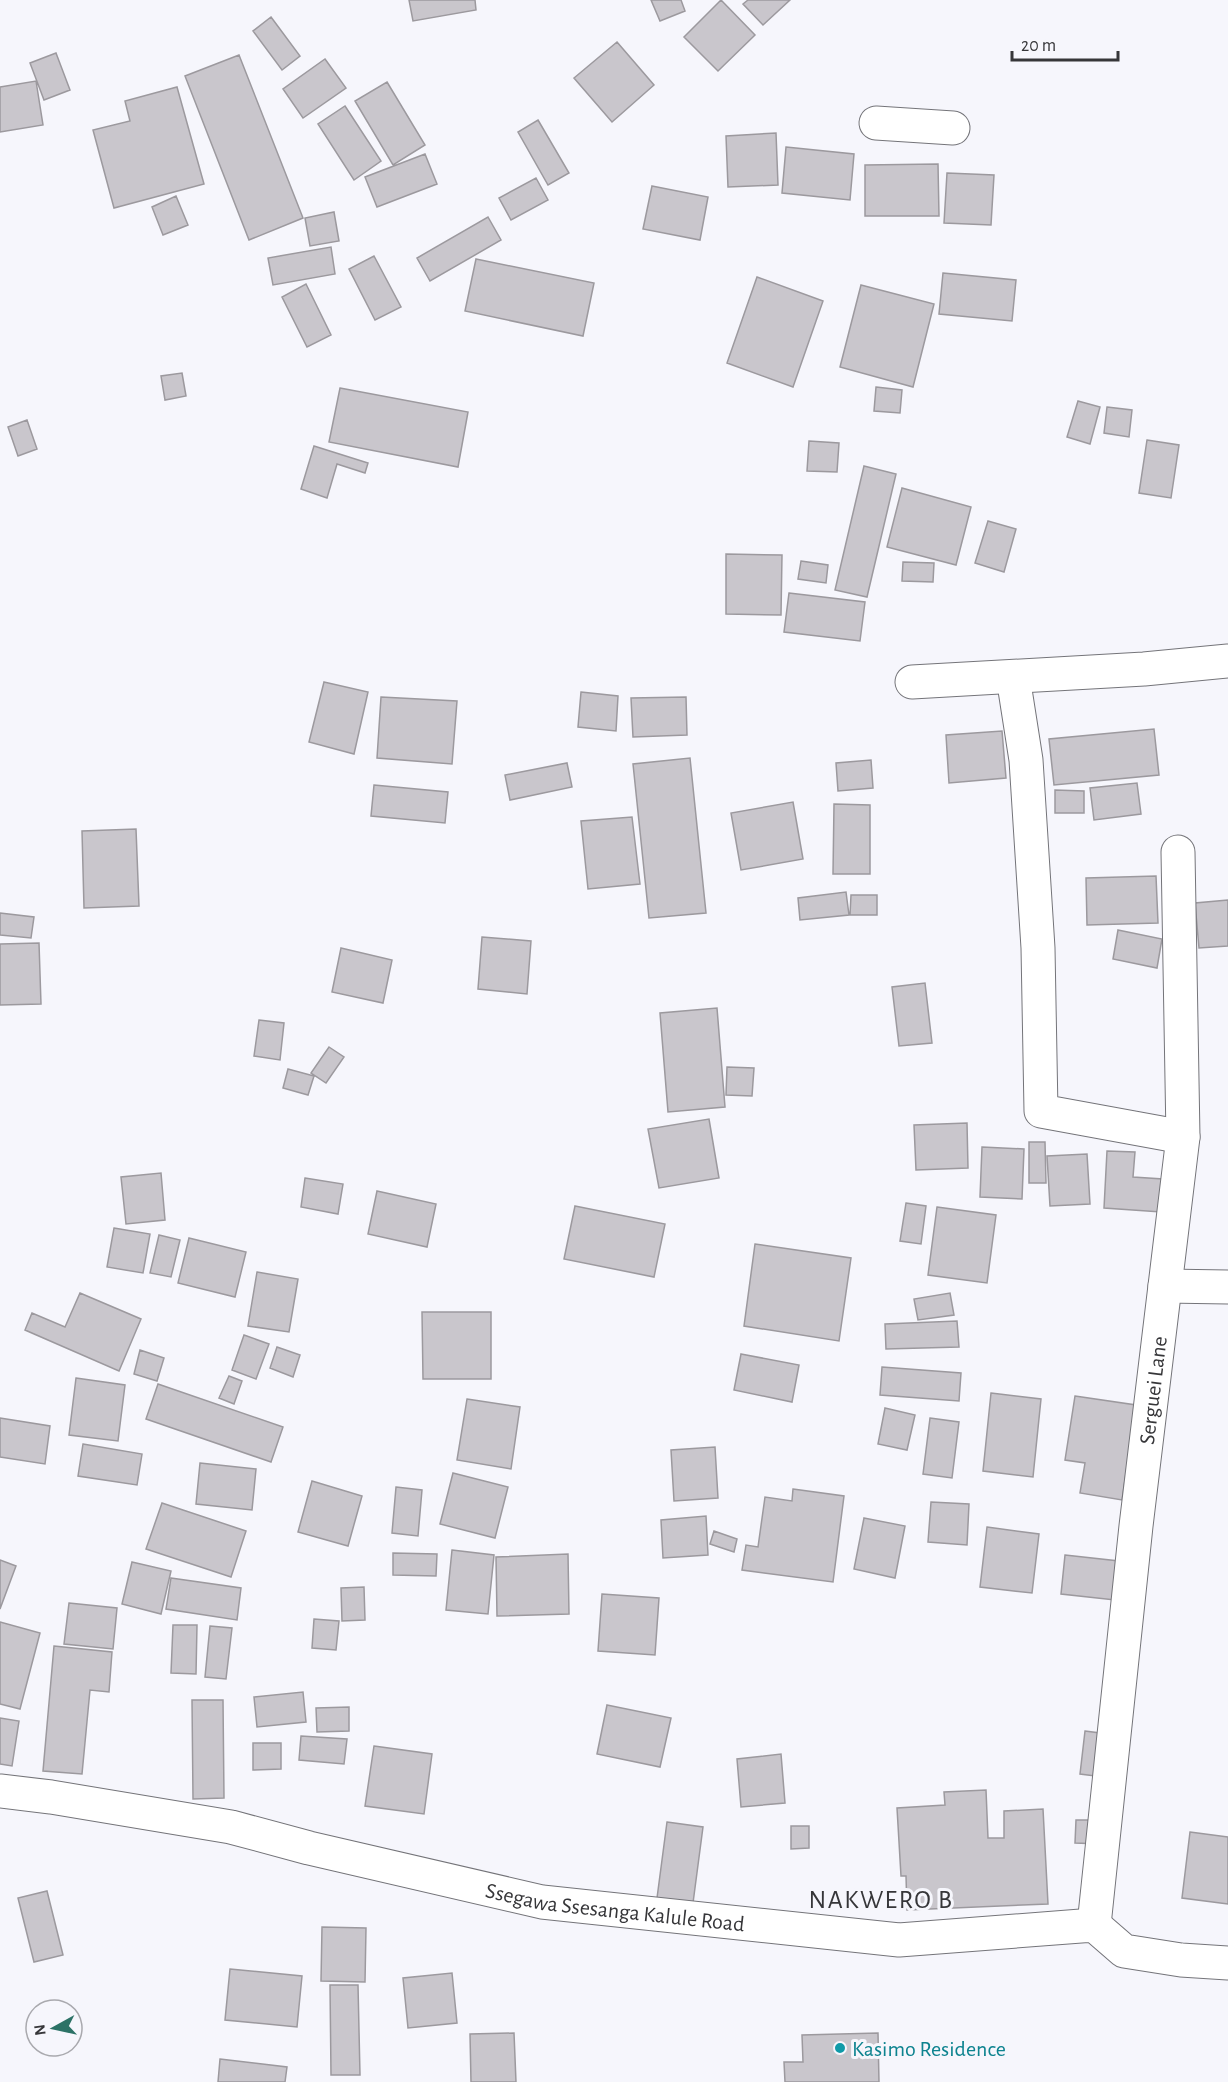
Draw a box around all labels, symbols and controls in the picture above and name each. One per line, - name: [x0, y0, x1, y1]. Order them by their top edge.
- scale bar: [1012, 24, 1118, 62]
- text: 20 m: [1021, 37, 1056, 55]
- street label: Serguei Lane: [1136, 1335, 1171, 1446]
- street label: Ssegawa Ssesanga Kalule Road: [483, 1879, 746, 1936]
- district label: NAKWERO B: [808, 1887, 954, 1913]
- north arrow: [24, 1998, 84, 2058]
- text: N: [31, 2023, 49, 2037]
- place label: Kasimo Residence: [852, 2038, 1006, 2060]
- marker: Kasimo Residence: [833, 2041, 847, 2055]

